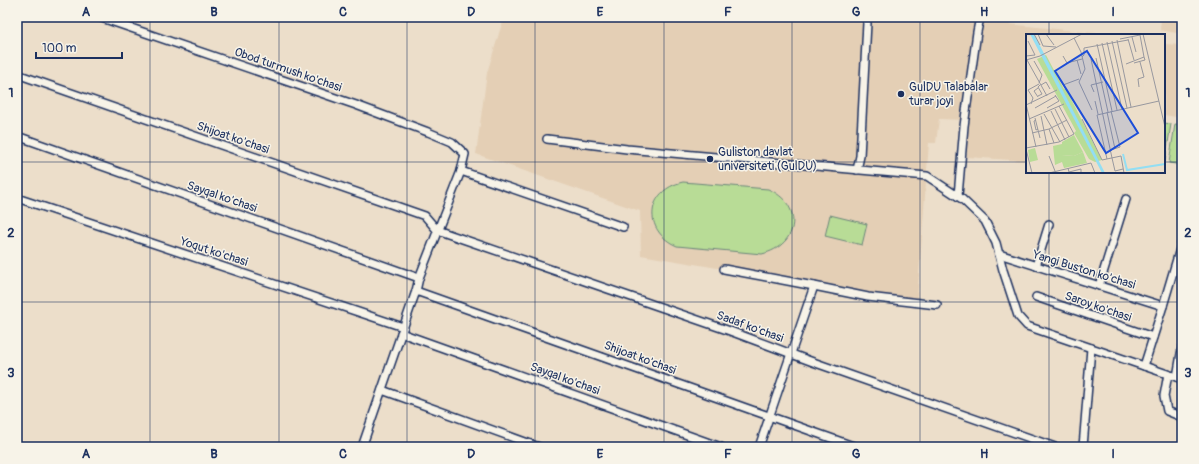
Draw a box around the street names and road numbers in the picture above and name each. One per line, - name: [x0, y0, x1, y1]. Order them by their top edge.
- street label: Obod turmush ko'chasi: [232, 45, 344, 95]
- street label: Shijoat ko'chasi: [195, 119, 271, 157]
- street label: Sayqal ko'chasi: [185, 178, 259, 216]
- street label: Yoqut ko'chasi: [177, 234, 250, 270]
- street label: Yangi Buston ko'chasi: [1030, 247, 1137, 293]
- street label: Saroy ko'chasi: [1063, 289, 1133, 325]
- street label: Sadaf ko'chasi: [714, 308, 786, 346]
- street label: Shijoat ko'chasi: [602, 338, 678, 378]
- street label: Sayqal ko'chasi: [528, 359, 602, 399]

